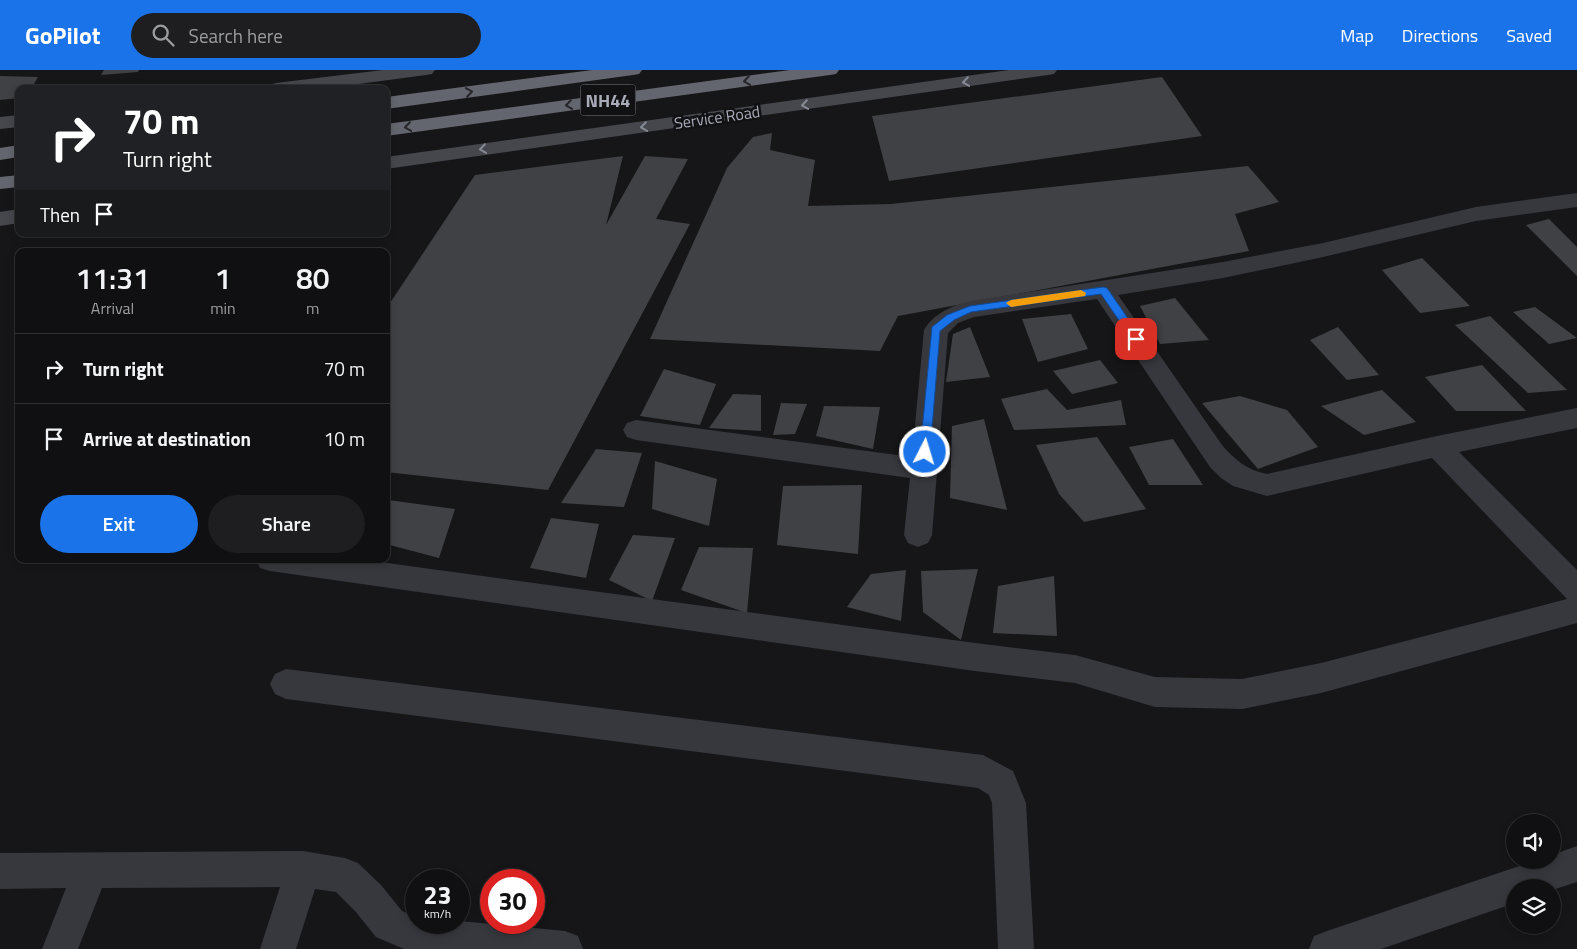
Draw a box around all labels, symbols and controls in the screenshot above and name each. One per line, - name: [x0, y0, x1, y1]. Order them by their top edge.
- search box: [131, 13, 481, 58]
- text: GoPilot: [25, 17, 101, 53]
- icon: search: [149, 21, 177, 49]
- text: Search here: [189, 21, 283, 50]
- text: Map: [1340, 22, 1374, 49]
- text: Directions: [1402, 22, 1478, 49]
- text: Saved: [1506, 22, 1552, 49]
- one-way arrow: [743, 75, 751, 86]
- one-way arrow: [961, 76, 969, 87]
- road number: NH44: [580, 84, 636, 116]
- one-way arrow: [465, 87, 474, 97]
- text: 70 m: [123, 94, 199, 148]
- one-way arrow: [564, 99, 572, 110]
- street label: Service Road: [672, 99, 762, 135]
- one-way arrow: [800, 99, 809, 109]
- icon: right: [40, 105, 105, 170]
- one-way arrow: [403, 121, 411, 132]
- one-way arrow: [639, 121, 647, 132]
- text: Turn right: [123, 142, 212, 176]
- one-way arrow: [478, 144, 487, 154]
- text: Then: [40, 200, 80, 229]
- icon: arrive: [90, 200, 118, 228]
- text: 11:31: [75, 255, 150, 301]
- text: 1: [214, 255, 231, 301]
- text: 80: [296, 255, 330, 301]
- text: Arrival: [91, 296, 134, 320]
- text: min: [210, 296, 236, 320]
- text: m: [306, 296, 319, 320]
- pin: [1115, 318, 1157, 360]
- icon: arrive: [1122, 325, 1150, 353]
- text: Turn right: [83, 354, 164, 383]
- text: 70 m: [324, 354, 365, 383]
- icon: right: [40, 355, 68, 383]
- text: Arrive at destination: [83, 424, 251, 453]
- text: 10 m: [324, 424, 365, 453]
- icon: arrive: [40, 425, 68, 453]
- position arrow: [898, 425, 950, 477]
- button: Exit: [40, 495, 198, 553]
- button: Share: [208, 495, 365, 553]
- map controls: [1506, 814, 1561, 934]
- button: sound: [1506, 814, 1561, 869]
- speed limit sign: 30: [480, 869, 545, 934]
- text: 23: [423, 876, 452, 914]
- button: layers: [1506, 879, 1561, 934]
- text: km/h: [424, 904, 451, 923]

